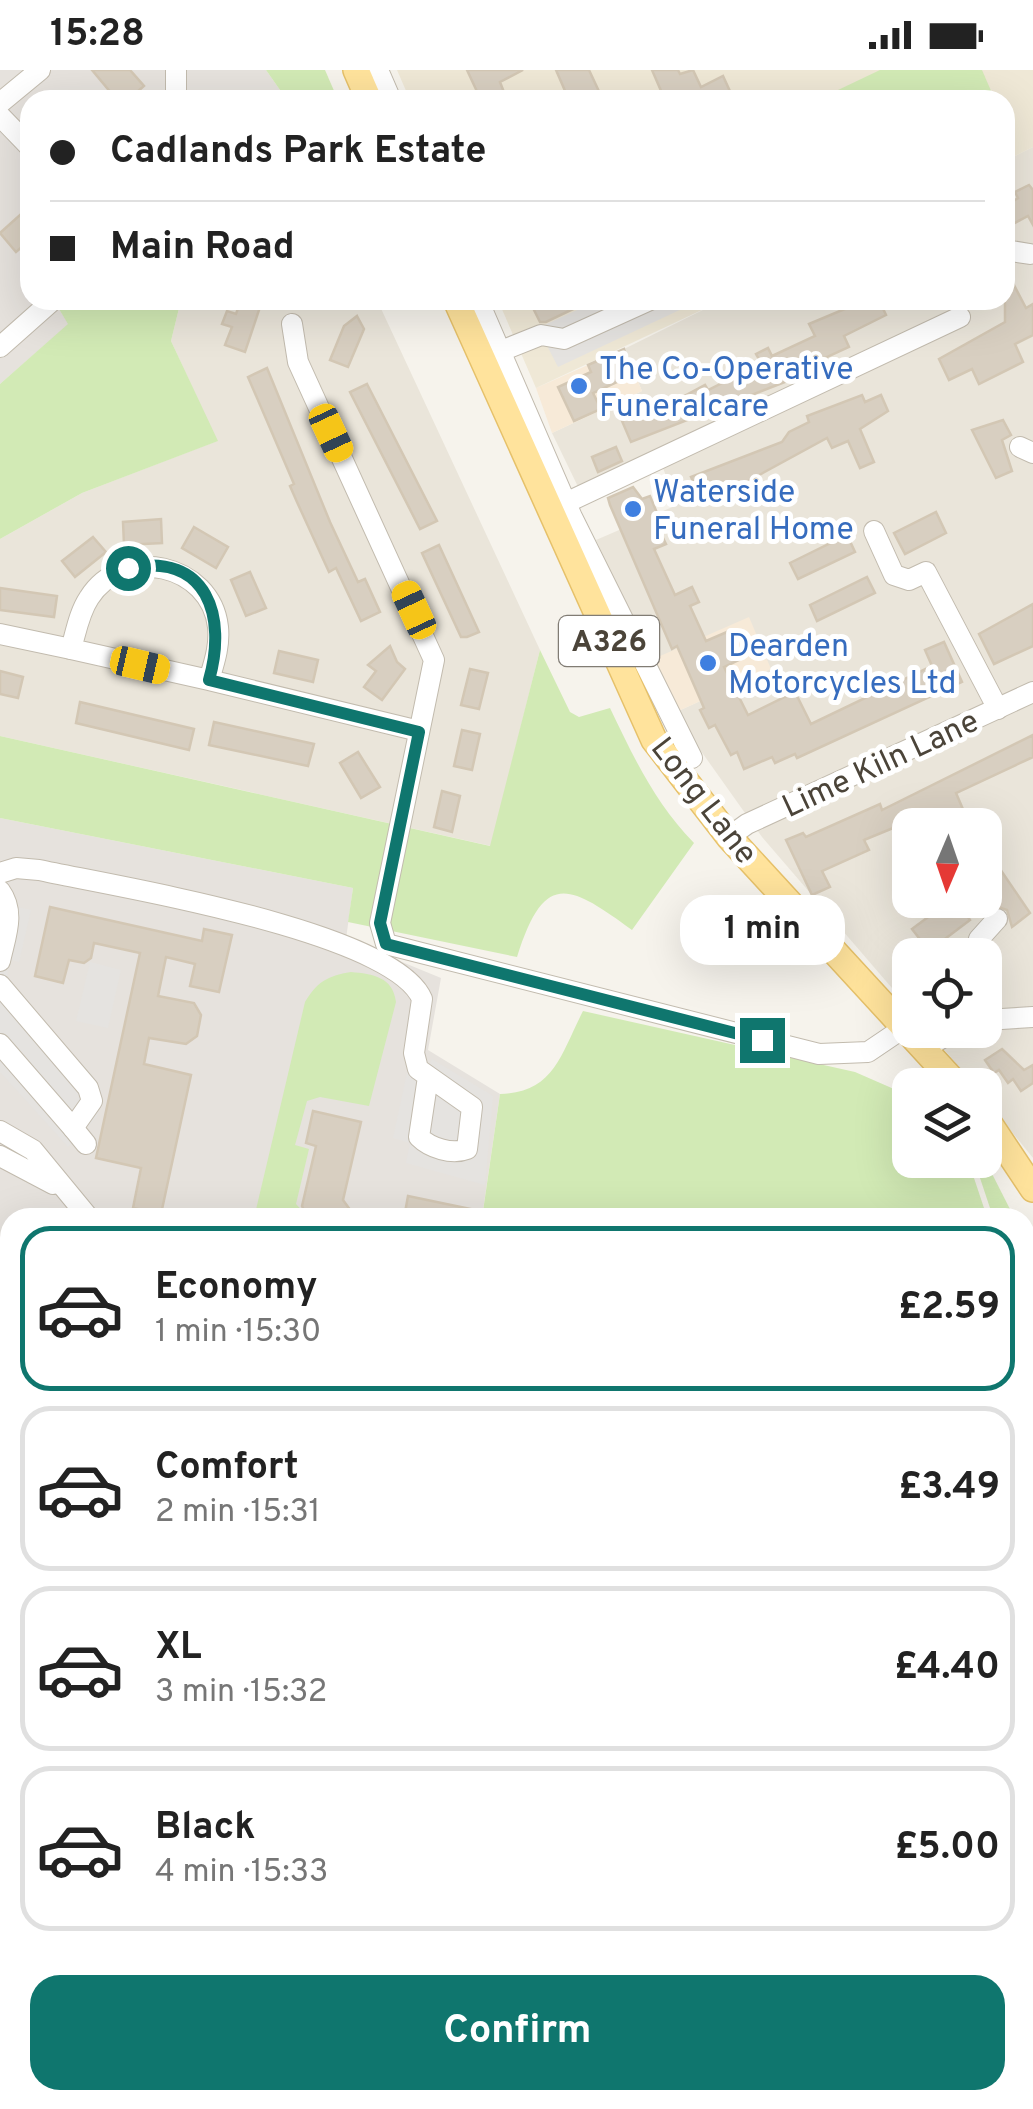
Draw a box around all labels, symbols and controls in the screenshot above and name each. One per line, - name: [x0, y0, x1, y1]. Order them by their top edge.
- text: 15:28: [50, 11, 145, 60]
- text: Cadlands Park Estate: [110, 128, 486, 177]
- text: Main Road: [110, 224, 295, 273]
- place label: The Co-Operative Funeralcare: [599, 351, 853, 428]
- marker: The Co-Operative Funeralcare: [568, 375, 590, 397]
- car: [305, 399, 357, 467]
- place label: Waterside Funeral Home: [653, 474, 854, 551]
- marker: Waterside Funeral Home: [622, 498, 644, 520]
- route start: [106, 546, 151, 591]
- car: [388, 576, 440, 644]
- road number: A326: [559, 616, 659, 666]
- place label: Dearden Motorcycles Ltd: [728, 628, 957, 705]
- car: [107, 644, 173, 686]
- marker: Dearden Motorcycles Ltd: [697, 652, 719, 674]
- street label: Lime Kiln Lane: [777, 703, 986, 829]
- street label: Long Lane: [641, 730, 765, 873]
- north arrow: [892, 808, 1002, 918]
- map controls: [892, 808, 1002, 1178]
- callout: 1 min: [680, 895, 844, 965]
- text: 1 min: [724, 910, 801, 950]
- button: locate: [892, 938, 1002, 1048]
- route end: [740, 1018, 785, 1063]
- button: layers: [892, 1068, 1002, 1178]
- icon: car: [35, 1264, 125, 1354]
- text: Economy: [155, 1264, 317, 1313]
- text: £2.59: [898, 1284, 1000, 1333]
- text: 1 min · 15:30: [155, 1313, 321, 1353]
- icon: car: [35, 1444, 125, 1534]
- text: Comfort: [155, 1444, 299, 1493]
- text: £3.49: [898, 1464, 1000, 1513]
- text: 2 min · 15:31: [155, 1493, 321, 1533]
- icon: car: [35, 1624, 125, 1714]
- text: XL: [155, 1624, 202, 1673]
- text: £4.40: [894, 1644, 1000, 1693]
- text: 3 min · 15:32: [155, 1673, 327, 1713]
- icon: car: [35, 1804, 125, 1894]
- text: Black: [155, 1804, 255, 1853]
- text: £5.00: [895, 1824, 1000, 1873]
- text: 4 min · 15:33: [155, 1853, 328, 1893]
- button: Confirm: [30, 1975, 1005, 2090]

